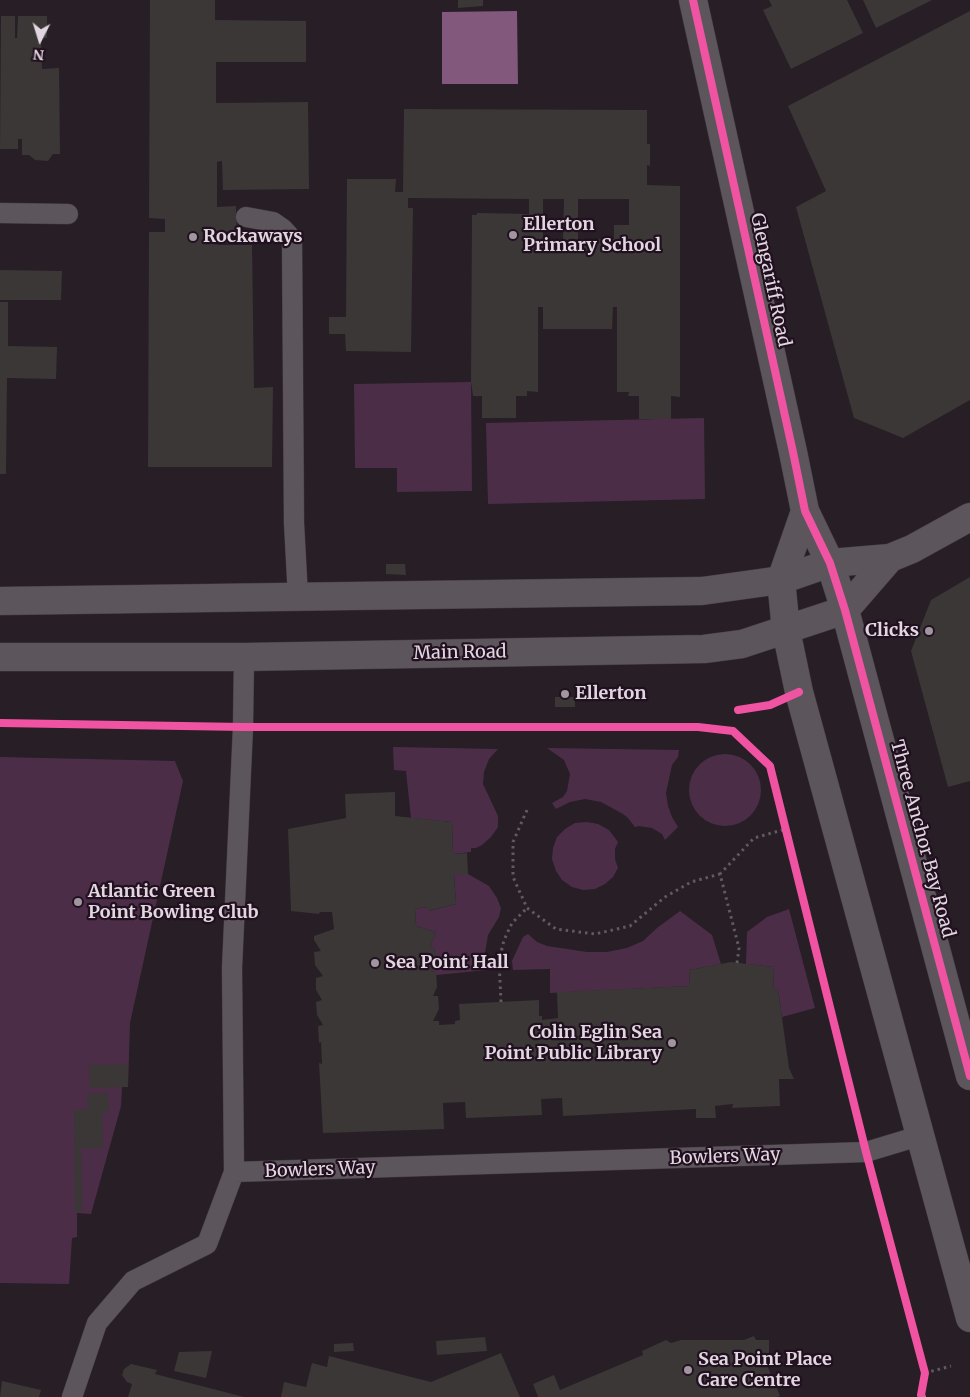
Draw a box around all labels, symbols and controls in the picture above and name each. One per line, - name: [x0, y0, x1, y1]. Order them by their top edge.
- north arrow: [15, 15, 65, 65]
- text: N: [32, 45, 45, 64]
- street label: Glengariff Road: [745, 211, 795, 349]
- place label: Ellerton Primary School: [523, 214, 661, 256]
- place label: Rockaways: [203, 226, 303, 248]
- marker: Ellerton Primary School: [507, 229, 519, 241]
- marker: Rockaways: [187, 231, 199, 243]
- place label: Clicks: [865, 620, 919, 642]
- marker: Clicks: [923, 625, 935, 637]
- street label: Main Road: [413, 641, 507, 665]
- place label: Ellerton: [575, 683, 646, 705]
- marker: Ellerton: [559, 688, 571, 700]
- street label: Three Anchor Bay Road: [885, 738, 959, 940]
- place label: Atlantic Green Point Bowling Club: [88, 881, 259, 924]
- marker: Atlantic Green Point Bowling Club: [72, 896, 84, 908]
- place label: Sea Point Hall: [385, 952, 509, 974]
- marker: Sea Point Hall: [369, 957, 381, 969]
- place label: Colin Eglin Sea Point Public Library: [484, 1022, 662, 1064]
- marker: Colin Eglin Sea Point Public Library: [666, 1037, 678, 1049]
- street label: Bowlers Way: [669, 1144, 781, 1170]
- street label: Bowlers Way: [264, 1157, 376, 1183]
- place label: Sea Point Place Care Centre: [698, 1349, 832, 1392]
- marker: Sea Point Place Care Centre: [682, 1364, 694, 1376]

